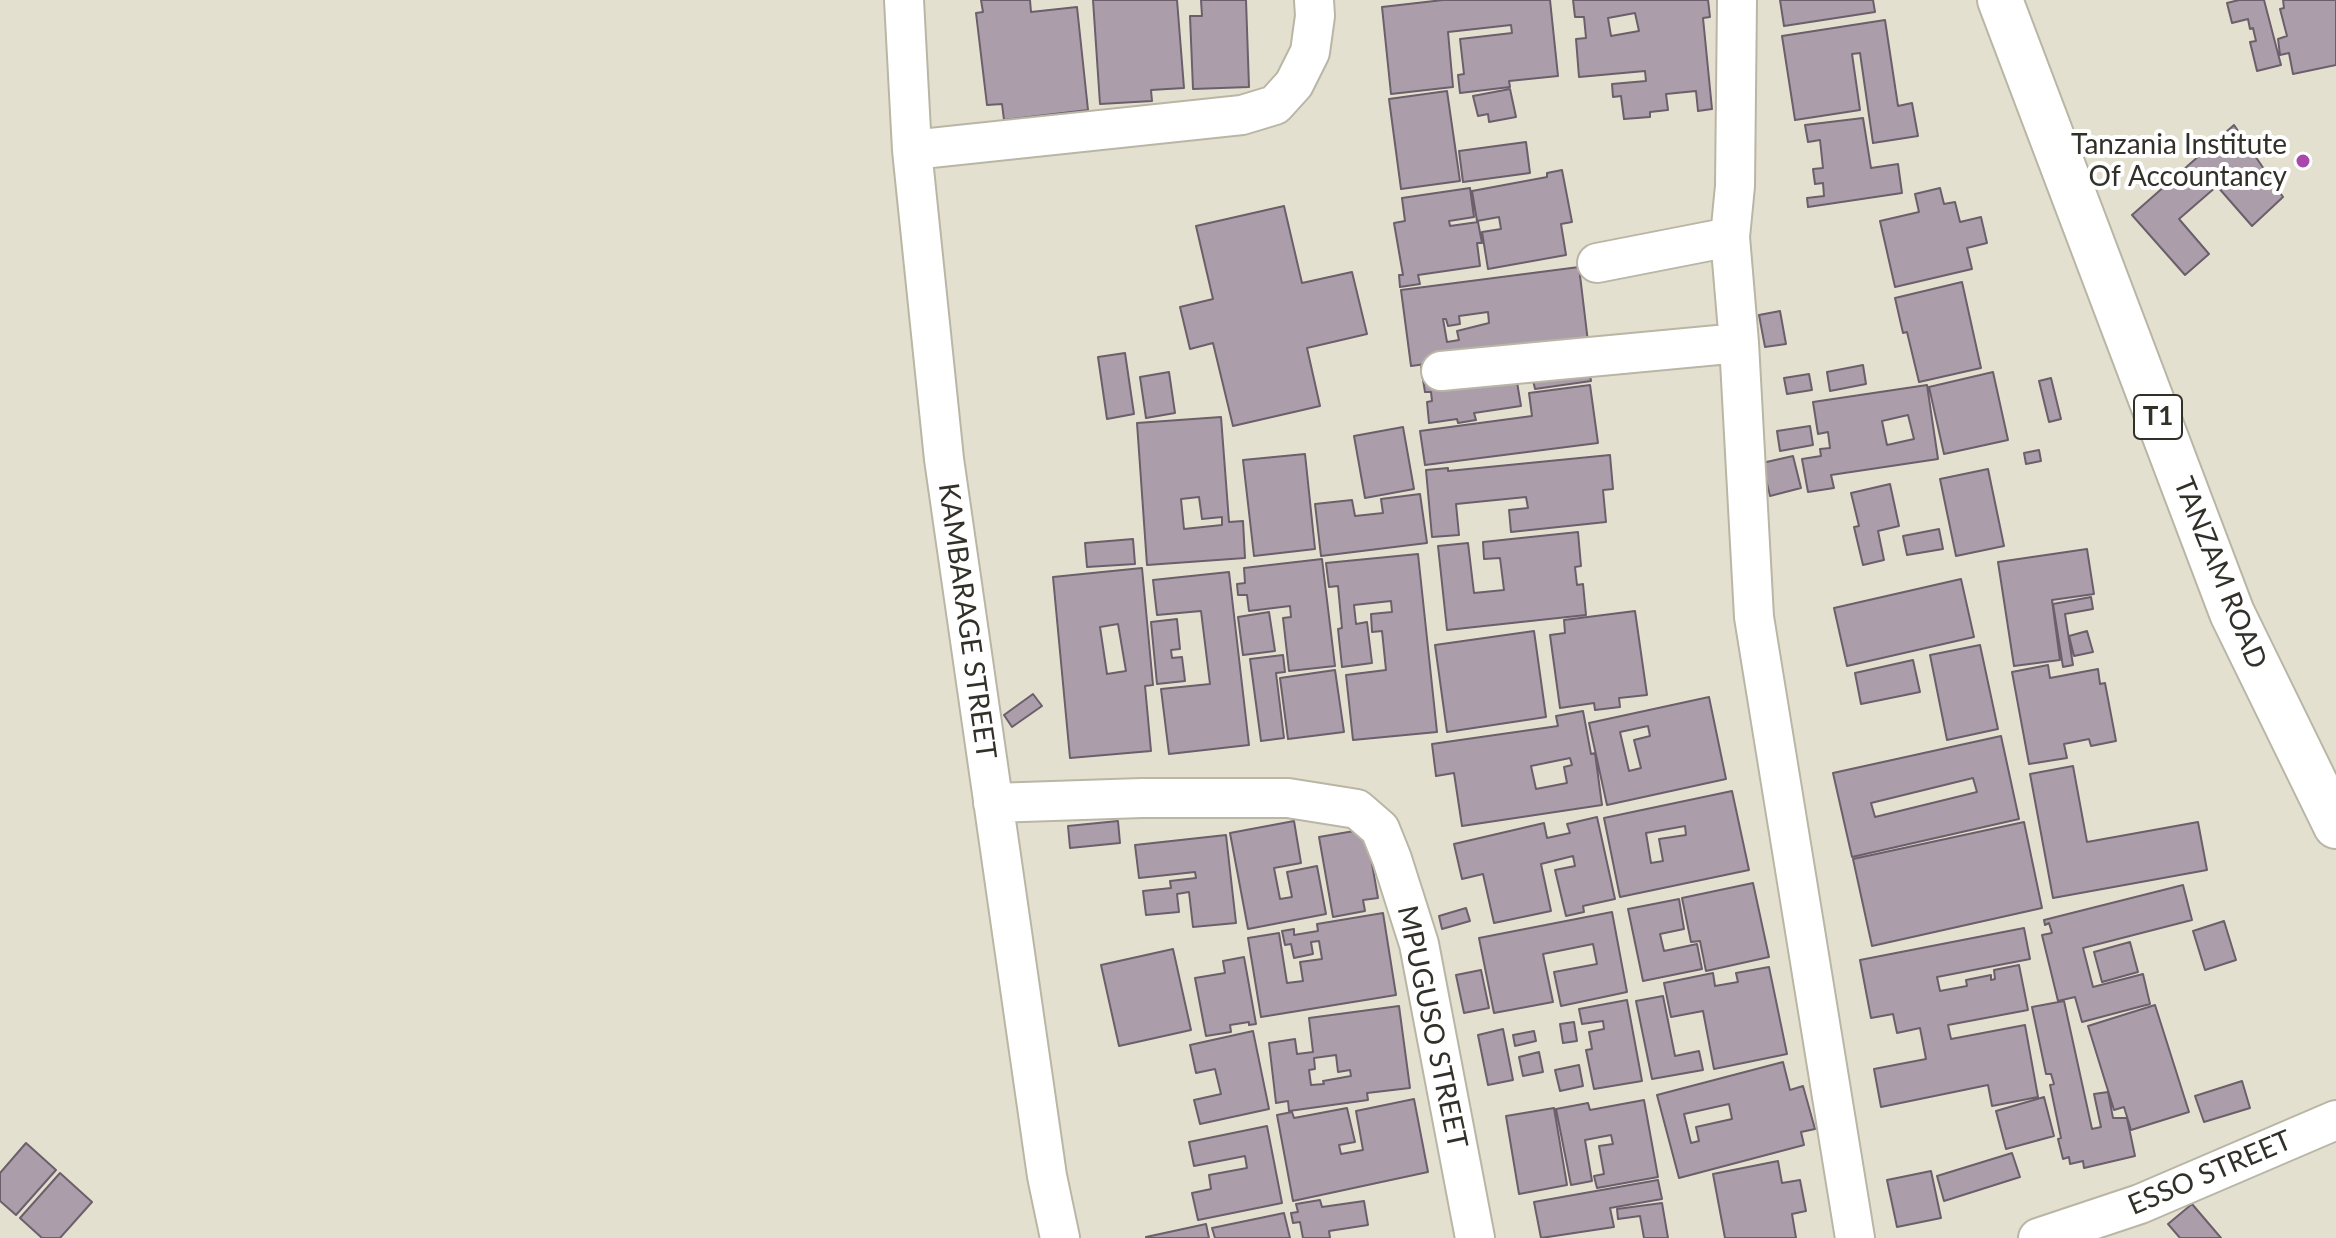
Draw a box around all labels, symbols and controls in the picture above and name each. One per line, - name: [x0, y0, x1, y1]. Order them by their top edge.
- place label: Tanzania Institute Of Accountancy: [2071, 128, 2287, 194]
- marker: Tanzania Institute Of Accountancy: [2294, 152, 2312, 170]
- road number: T1: [2134, 395, 2182, 439]
- street label: TANZAM ROAD: [2166, 472, 2274, 674]
- street label: KAMBARAGE STREET: [931, 481, 1003, 761]
- street label: MPUGUSO STREET: [1390, 903, 1474, 1151]
- street label: ESSO STREET: [2123, 1123, 2297, 1223]

